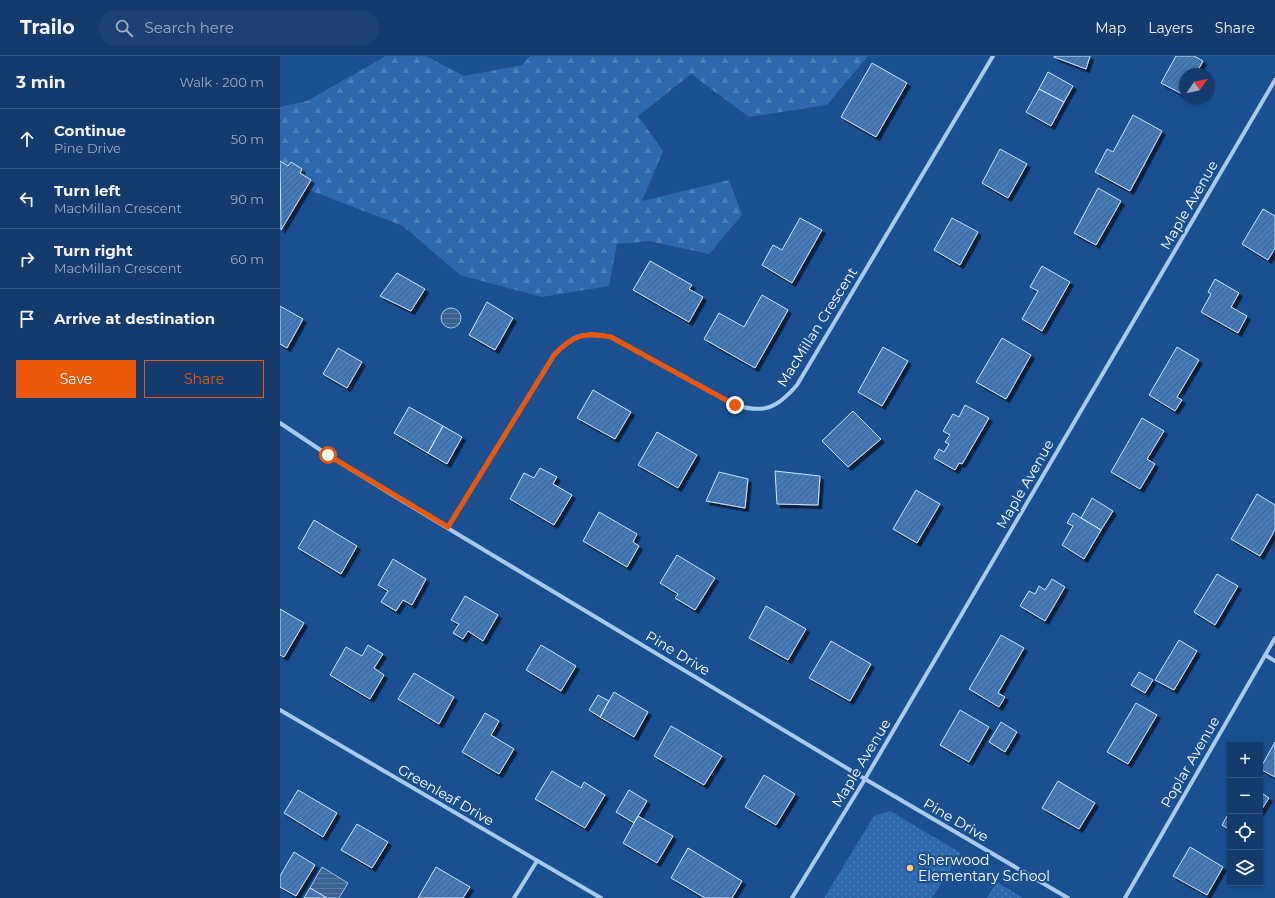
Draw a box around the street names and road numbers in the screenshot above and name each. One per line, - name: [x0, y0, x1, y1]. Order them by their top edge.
- street label: Maple Avenue: [1156, 157, 1222, 253]
- street label: MacMillan Crescent: [773, 264, 861, 390]
- street label: Maple Avenue: [992, 436, 1058, 532]
- street label: Pine Drive: [642, 627, 714, 679]
- street label: Poplar Avenue: [1157, 713, 1223, 811]
- street label: Maple Avenue: [828, 716, 894, 810]
- street label: Greenleaf Drive: [395, 760, 497, 830]
- street label: Pine Drive: [920, 794, 992, 846]

